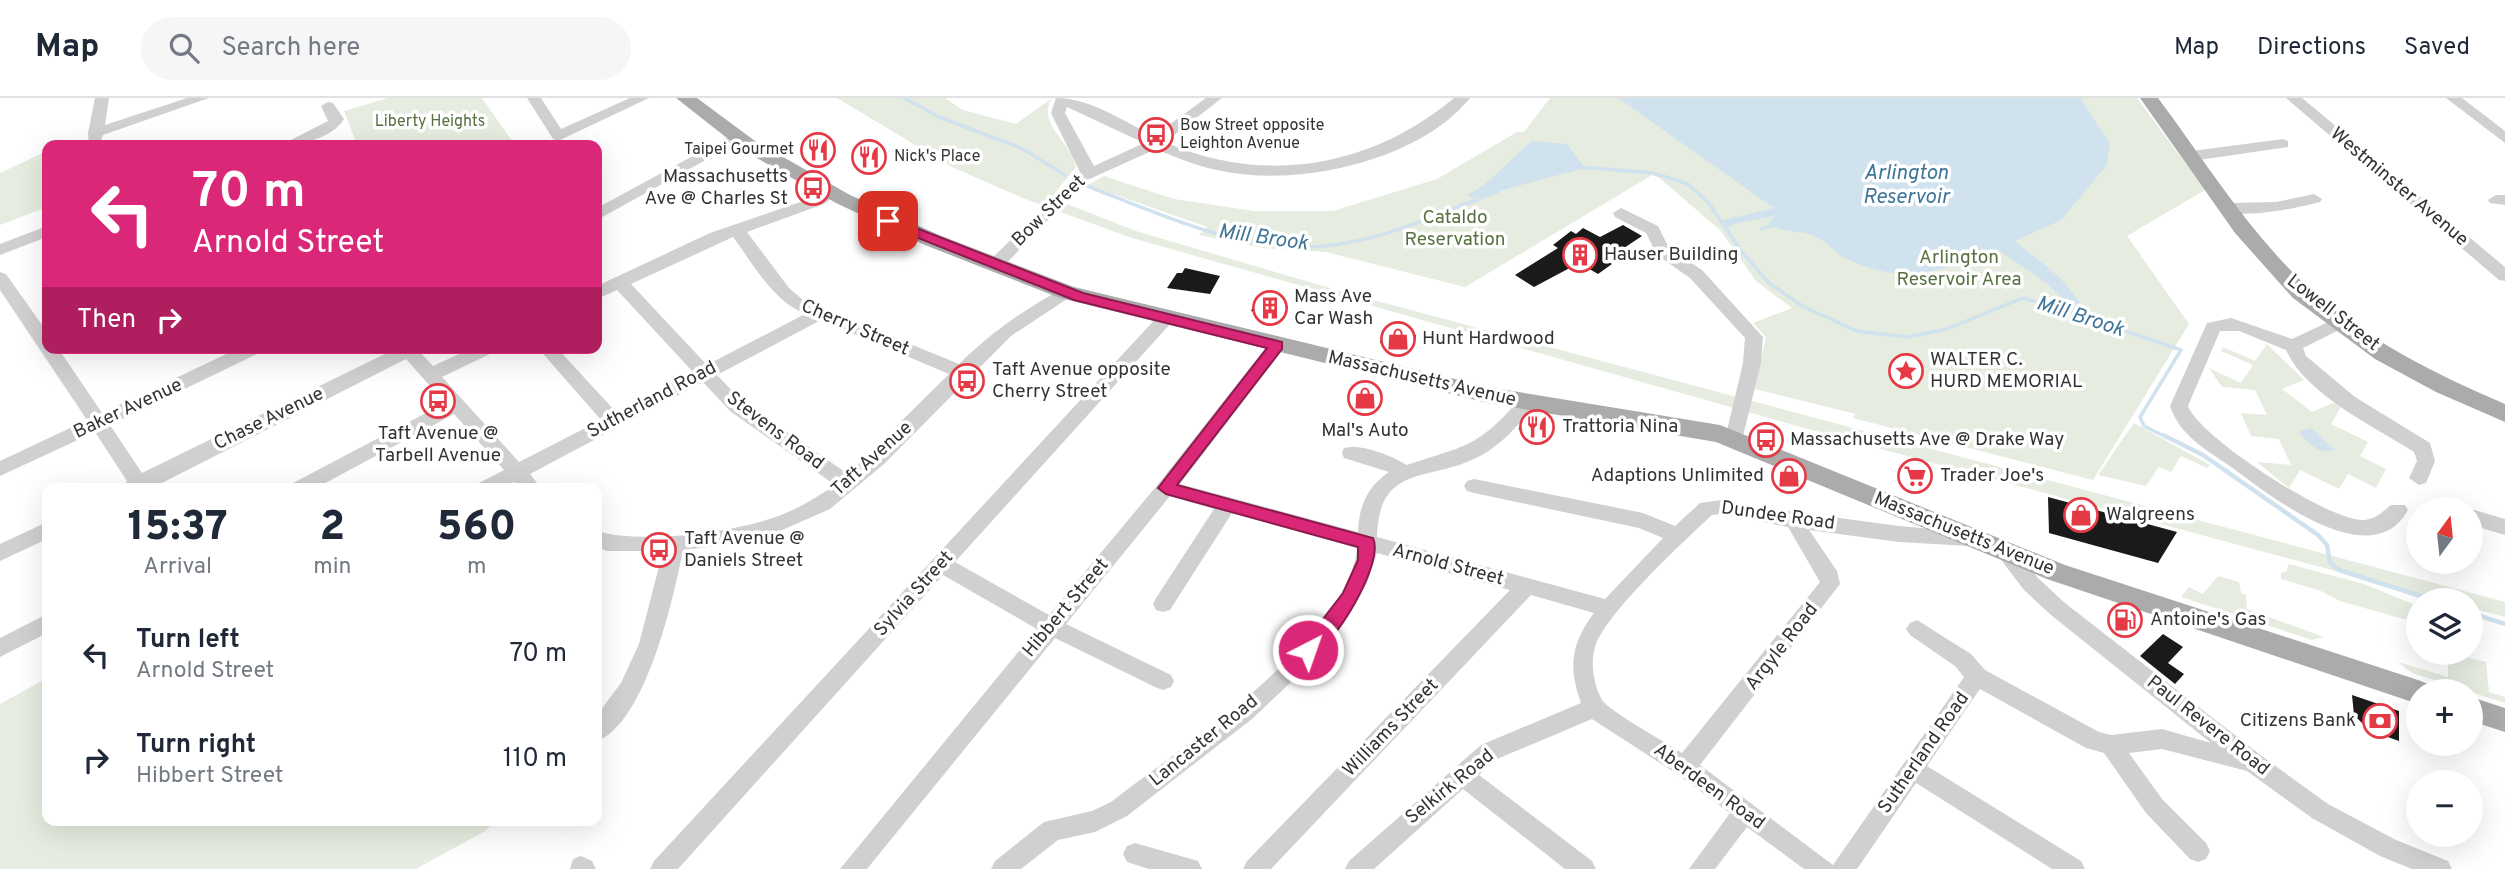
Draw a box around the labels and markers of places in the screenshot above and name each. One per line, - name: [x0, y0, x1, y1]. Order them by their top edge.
- bus stop icon: Bow Street opposite Leighton Avenue: [1137, 116, 1175, 154]
- place label: Bow Street opposite Leighton Avenue: [1180, 116, 1324, 154]
- restaurant icon: Taipei Gourmet: [799, 131, 837, 169]
- restaurant icon: Nick's Place: [850, 138, 888, 176]
- place label: Taipei Gourmet: [684, 140, 794, 160]
- place label: Nick's Place: [894, 147, 980, 167]
- place label: Massachusetts Ave @ Charles St: [645, 165, 788, 211]
- bus stop icon: Massachusetts Ave @ Charles St: [794, 169, 832, 207]
- pin: [858, 191, 918, 251]
- building icon: Hauser Building: [1561, 236, 1599, 274]
- place label: Hauser Building: [1604, 243, 1739, 267]
- place label: Mass Ave Car Wash: [1294, 285, 1373, 331]
- building icon: Mass Ave Car Wash: [1251, 289, 1289, 327]
- shop icon: Hunt Hardwood: [1379, 320, 1417, 358]
- place label: Hunt Hardwood: [1422, 327, 1555, 351]
- place label: WALTER C. HURD MEMORIAL: [1930, 348, 2083, 394]
- place icon: WALTER C. HURD MEMORIAL: [1887, 352, 1925, 390]
- place label: Taft Avenue opposite Cherry Street: [992, 358, 1171, 404]
- bus stop icon: Taft Avenue opposite Cherry Street: [948, 362, 986, 400]
- shop icon: Mal's Auto: [1346, 379, 1384, 417]
- bus stop icon: Taft Avenue @ Tarbell Avenue: [419, 382, 457, 420]
- restaurant icon: Trattoria Nina: [1518, 408, 1556, 446]
- place label: Trattoria Nina: [1562, 415, 1678, 439]
- place label: Mal's Auto: [1321, 419, 1409, 443]
- bus stop icon: Massachusetts Ave @ Drake Way: [1747, 421, 1785, 459]
- place label: Taft Avenue @ Tarbell Avenue: [375, 422, 501, 468]
- place label: Massachusetts Ave @ Drake Way: [1790, 428, 2064, 452]
- shop icon: Adaptions Unlimited: [1770, 457, 1808, 495]
- supermarket icon: Trader Joe's: [1896, 457, 1934, 495]
- place label: Adaptions Unlimited: [1591, 464, 1764, 488]
- place label: Trader Joe's: [1940, 464, 2044, 488]
- shop icon: Walgreens: [2062, 496, 2100, 534]
- place label: Walgreens: [2106, 503, 2195, 527]
- place label: Taft Avenue @ Daniels Street: [684, 527, 805, 573]
- bus stop icon: Taft Avenue @ Daniels Street: [640, 531, 678, 569]
- fuel station icon: Antoine's Gas: [2106, 601, 2144, 639]
- place label: Antoine's Gas: [2150, 608, 2266, 632]
- bank icon: Citizens Bank: [2361, 702, 2399, 740]
- place label: Citizens Bank: [2240, 709, 2356, 733]

